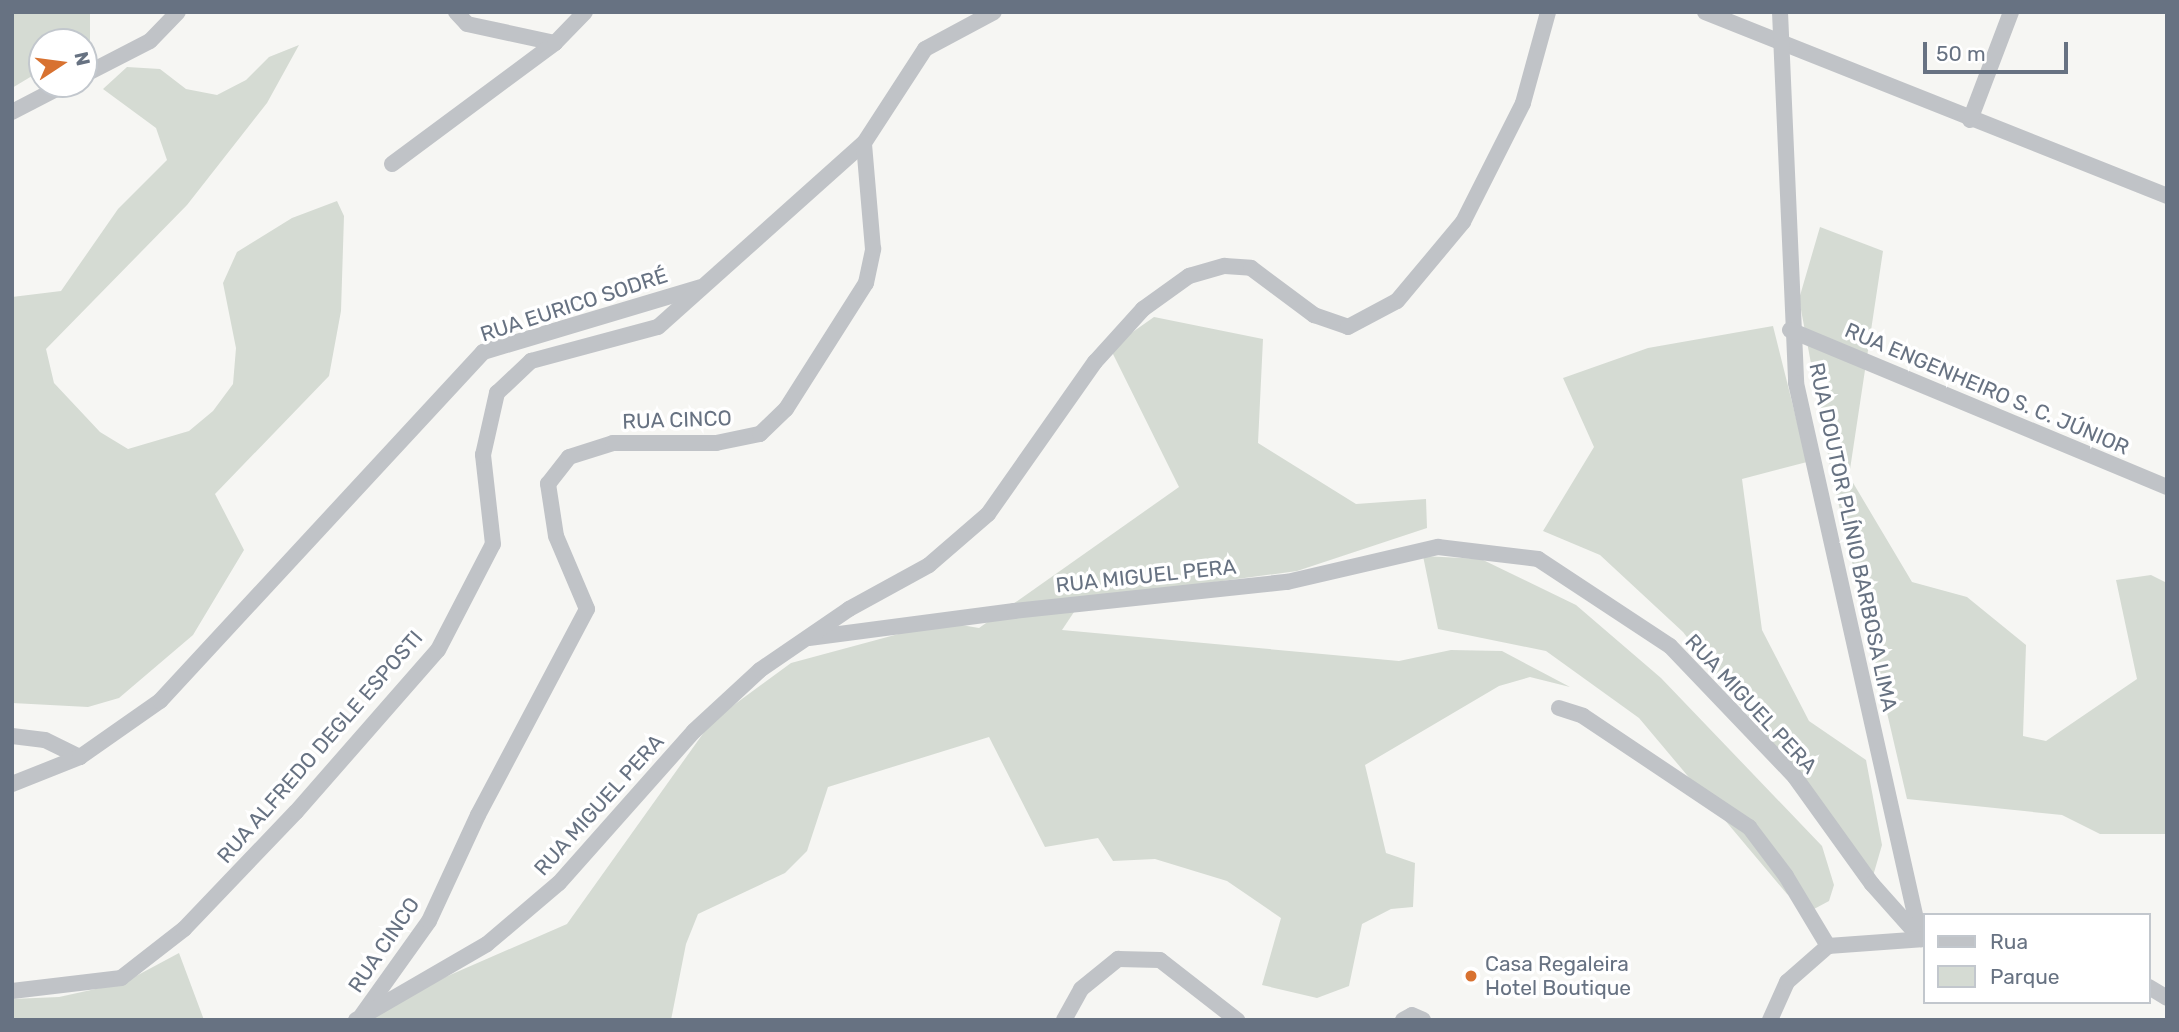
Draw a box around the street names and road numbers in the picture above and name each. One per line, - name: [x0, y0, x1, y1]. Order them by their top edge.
- street label: RUA EURICO SODRÉ: [477, 263, 671, 347]
- street label: RUA ENGENHEIRO S. C. JÚNIOR: [1841, 317, 2133, 461]
- street label: RUA DOUTOR PLÍNIO BARBOSA LIMA: [1804, 360, 1902, 714]
- street label: RUA CINCO: [622, 405, 732, 435]
- street label: RUA MIGUEL PERA: [1054, 554, 1238, 598]
- street label: RUA ALFREDO DEGLE ESPOSTI: [212, 625, 428, 869]
- street label: RUA MIGUEL PERA: [1680, 629, 1822, 779]
- street label: RUA MIGUEL PERA: [529, 729, 669, 881]
- street label: RUA CINCO: [343, 892, 425, 998]

